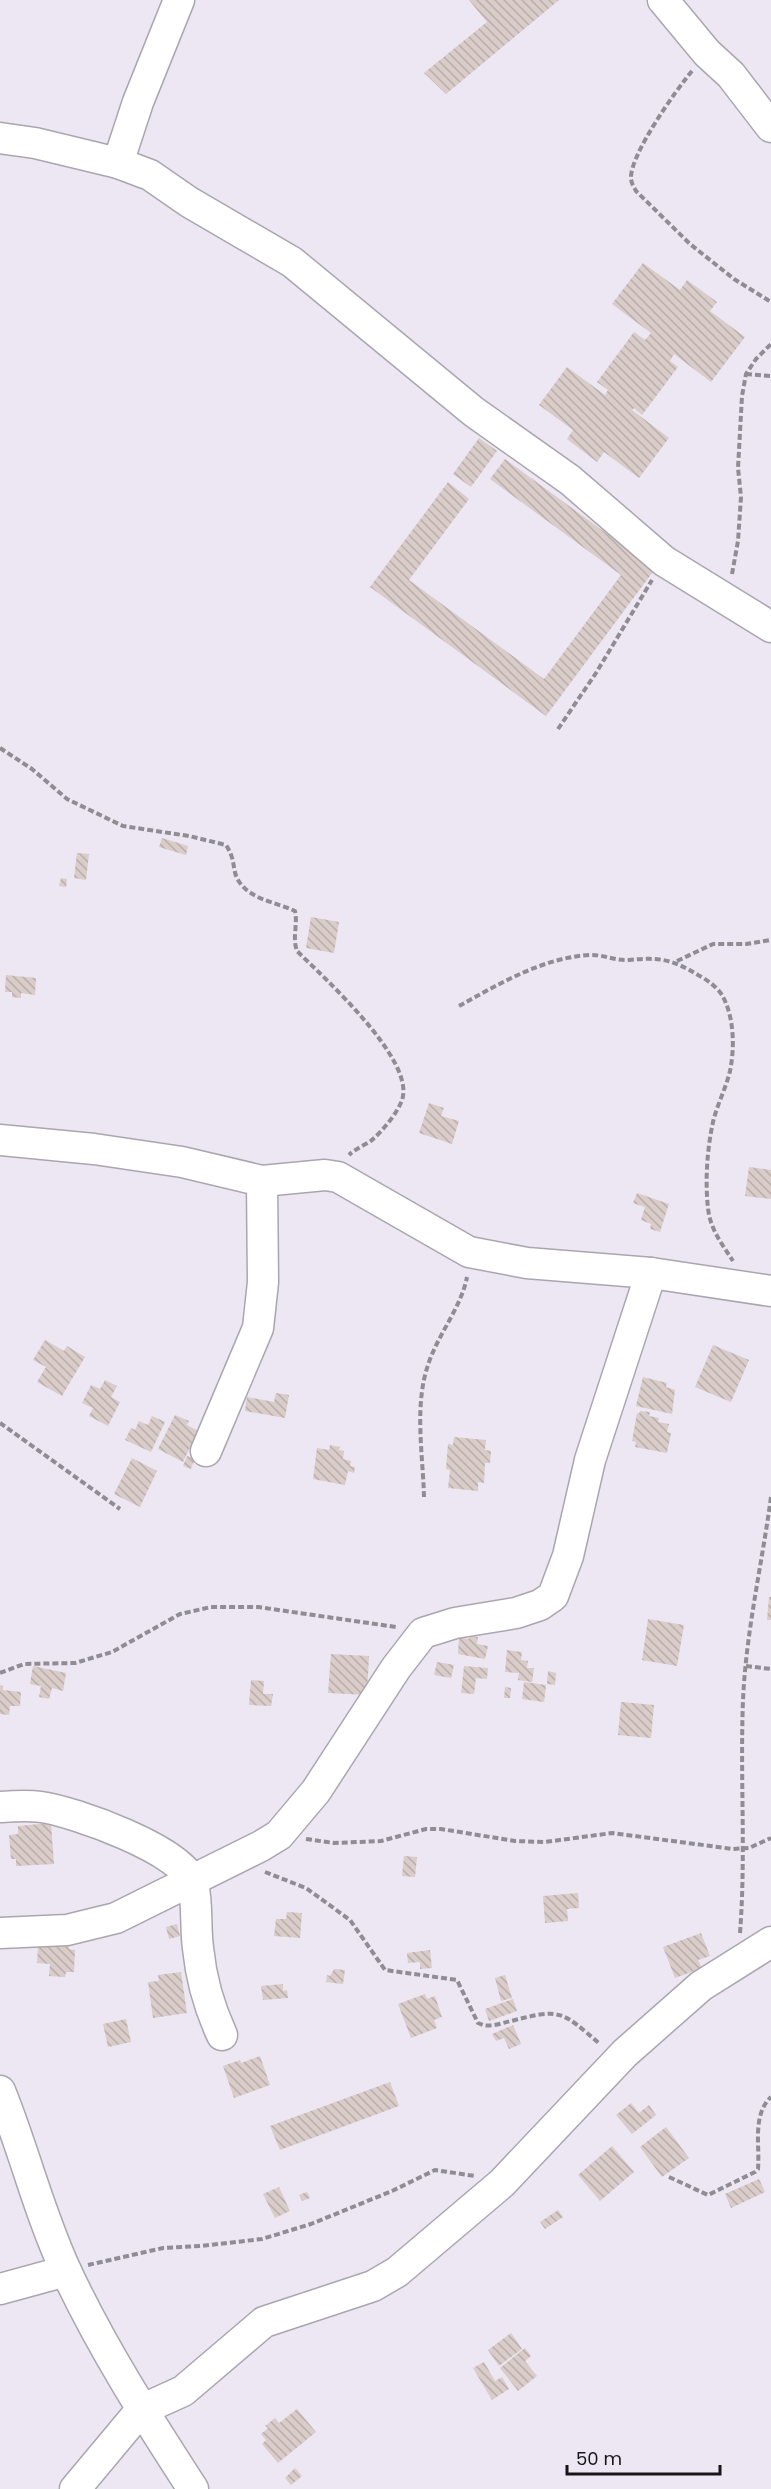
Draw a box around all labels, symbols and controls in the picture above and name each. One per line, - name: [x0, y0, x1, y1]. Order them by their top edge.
- scale bar: [567, 2438, 720, 2476]
- text: 50 m: [576, 2446, 622, 2471]

